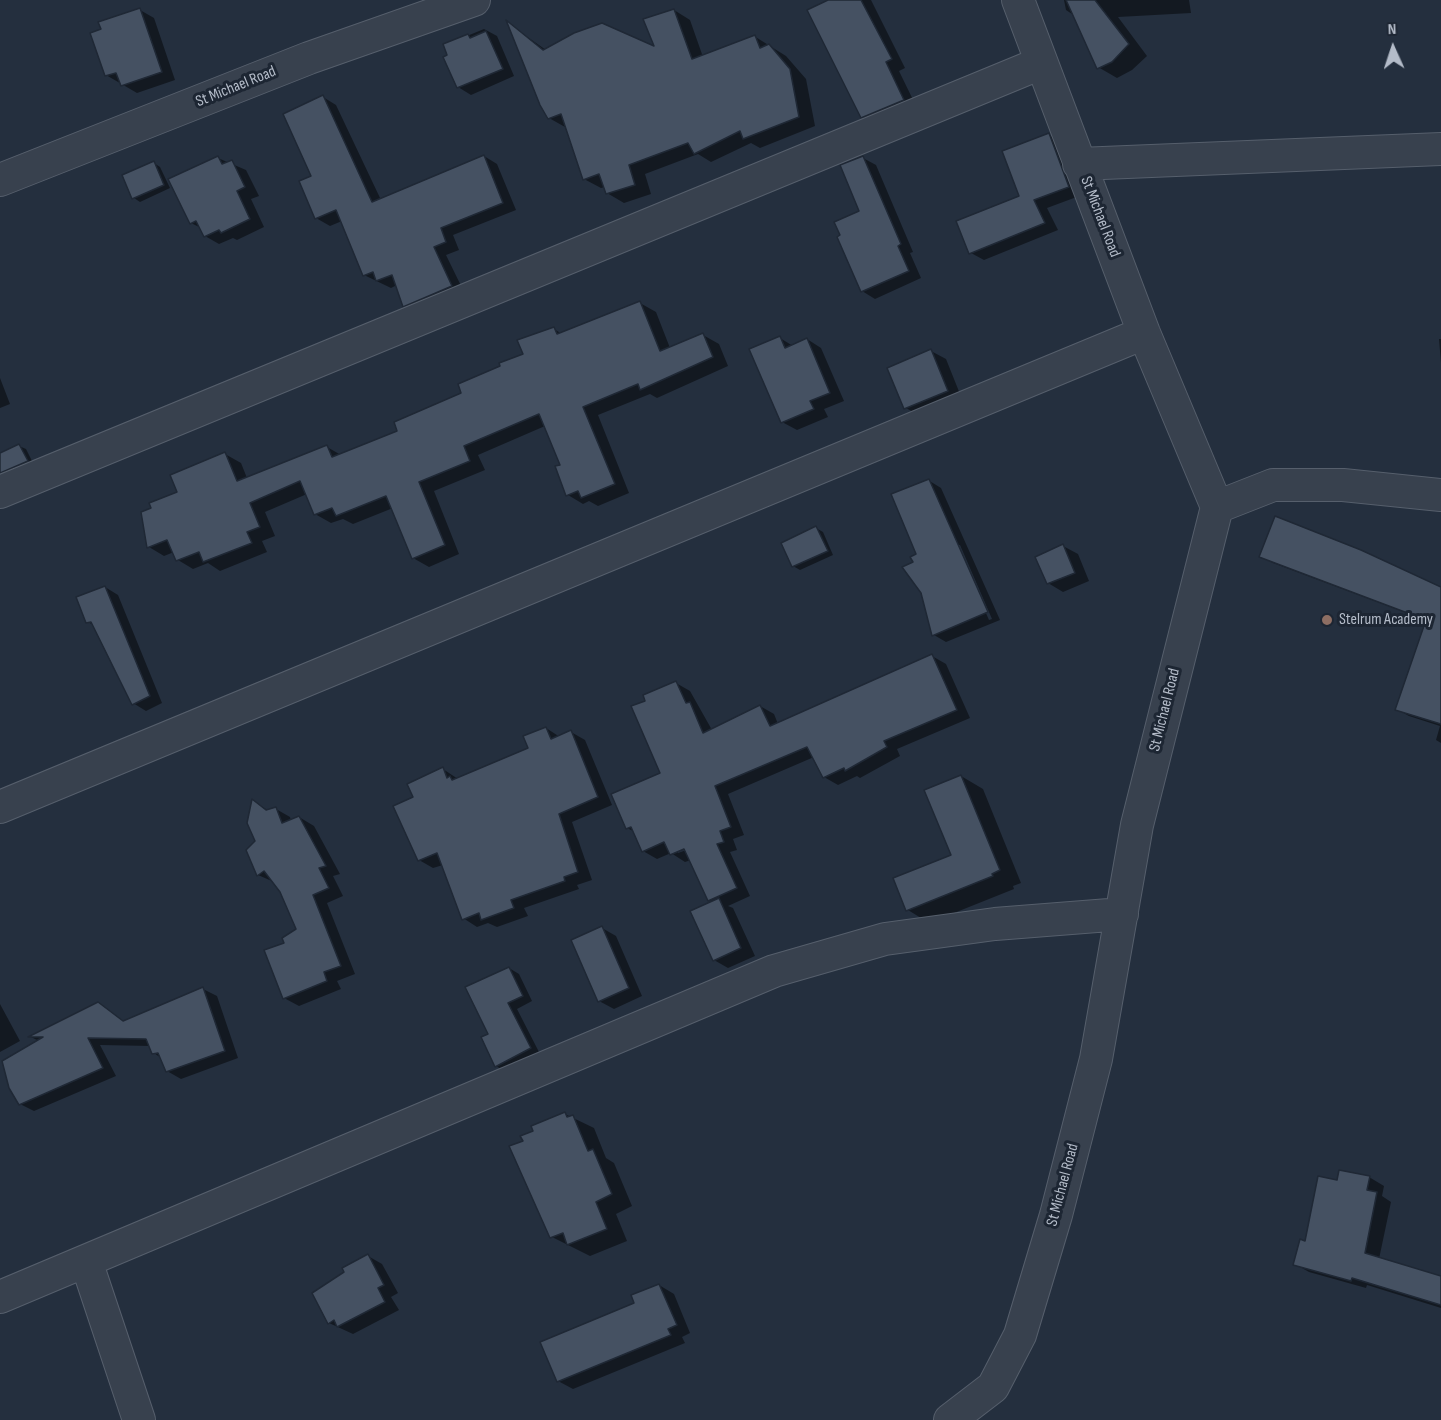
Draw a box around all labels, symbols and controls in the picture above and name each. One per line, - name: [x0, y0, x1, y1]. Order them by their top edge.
- north arrow: [1363, 18, 1423, 78]
- text: N: [1387, 20, 1397, 39]
- street label: St Michael Road: [193, 62, 279, 112]
- street label: St Michael Road: [1076, 174, 1124, 260]
- place label: Stelrum Academy: [1339, 610, 1433, 630]
- marker: Stelrum Academy: [1320, 613, 1334, 627]
- street label: St Michael Road: [1145, 667, 1185, 753]
- street label: St Michael Road: [1043, 1142, 1083, 1228]

